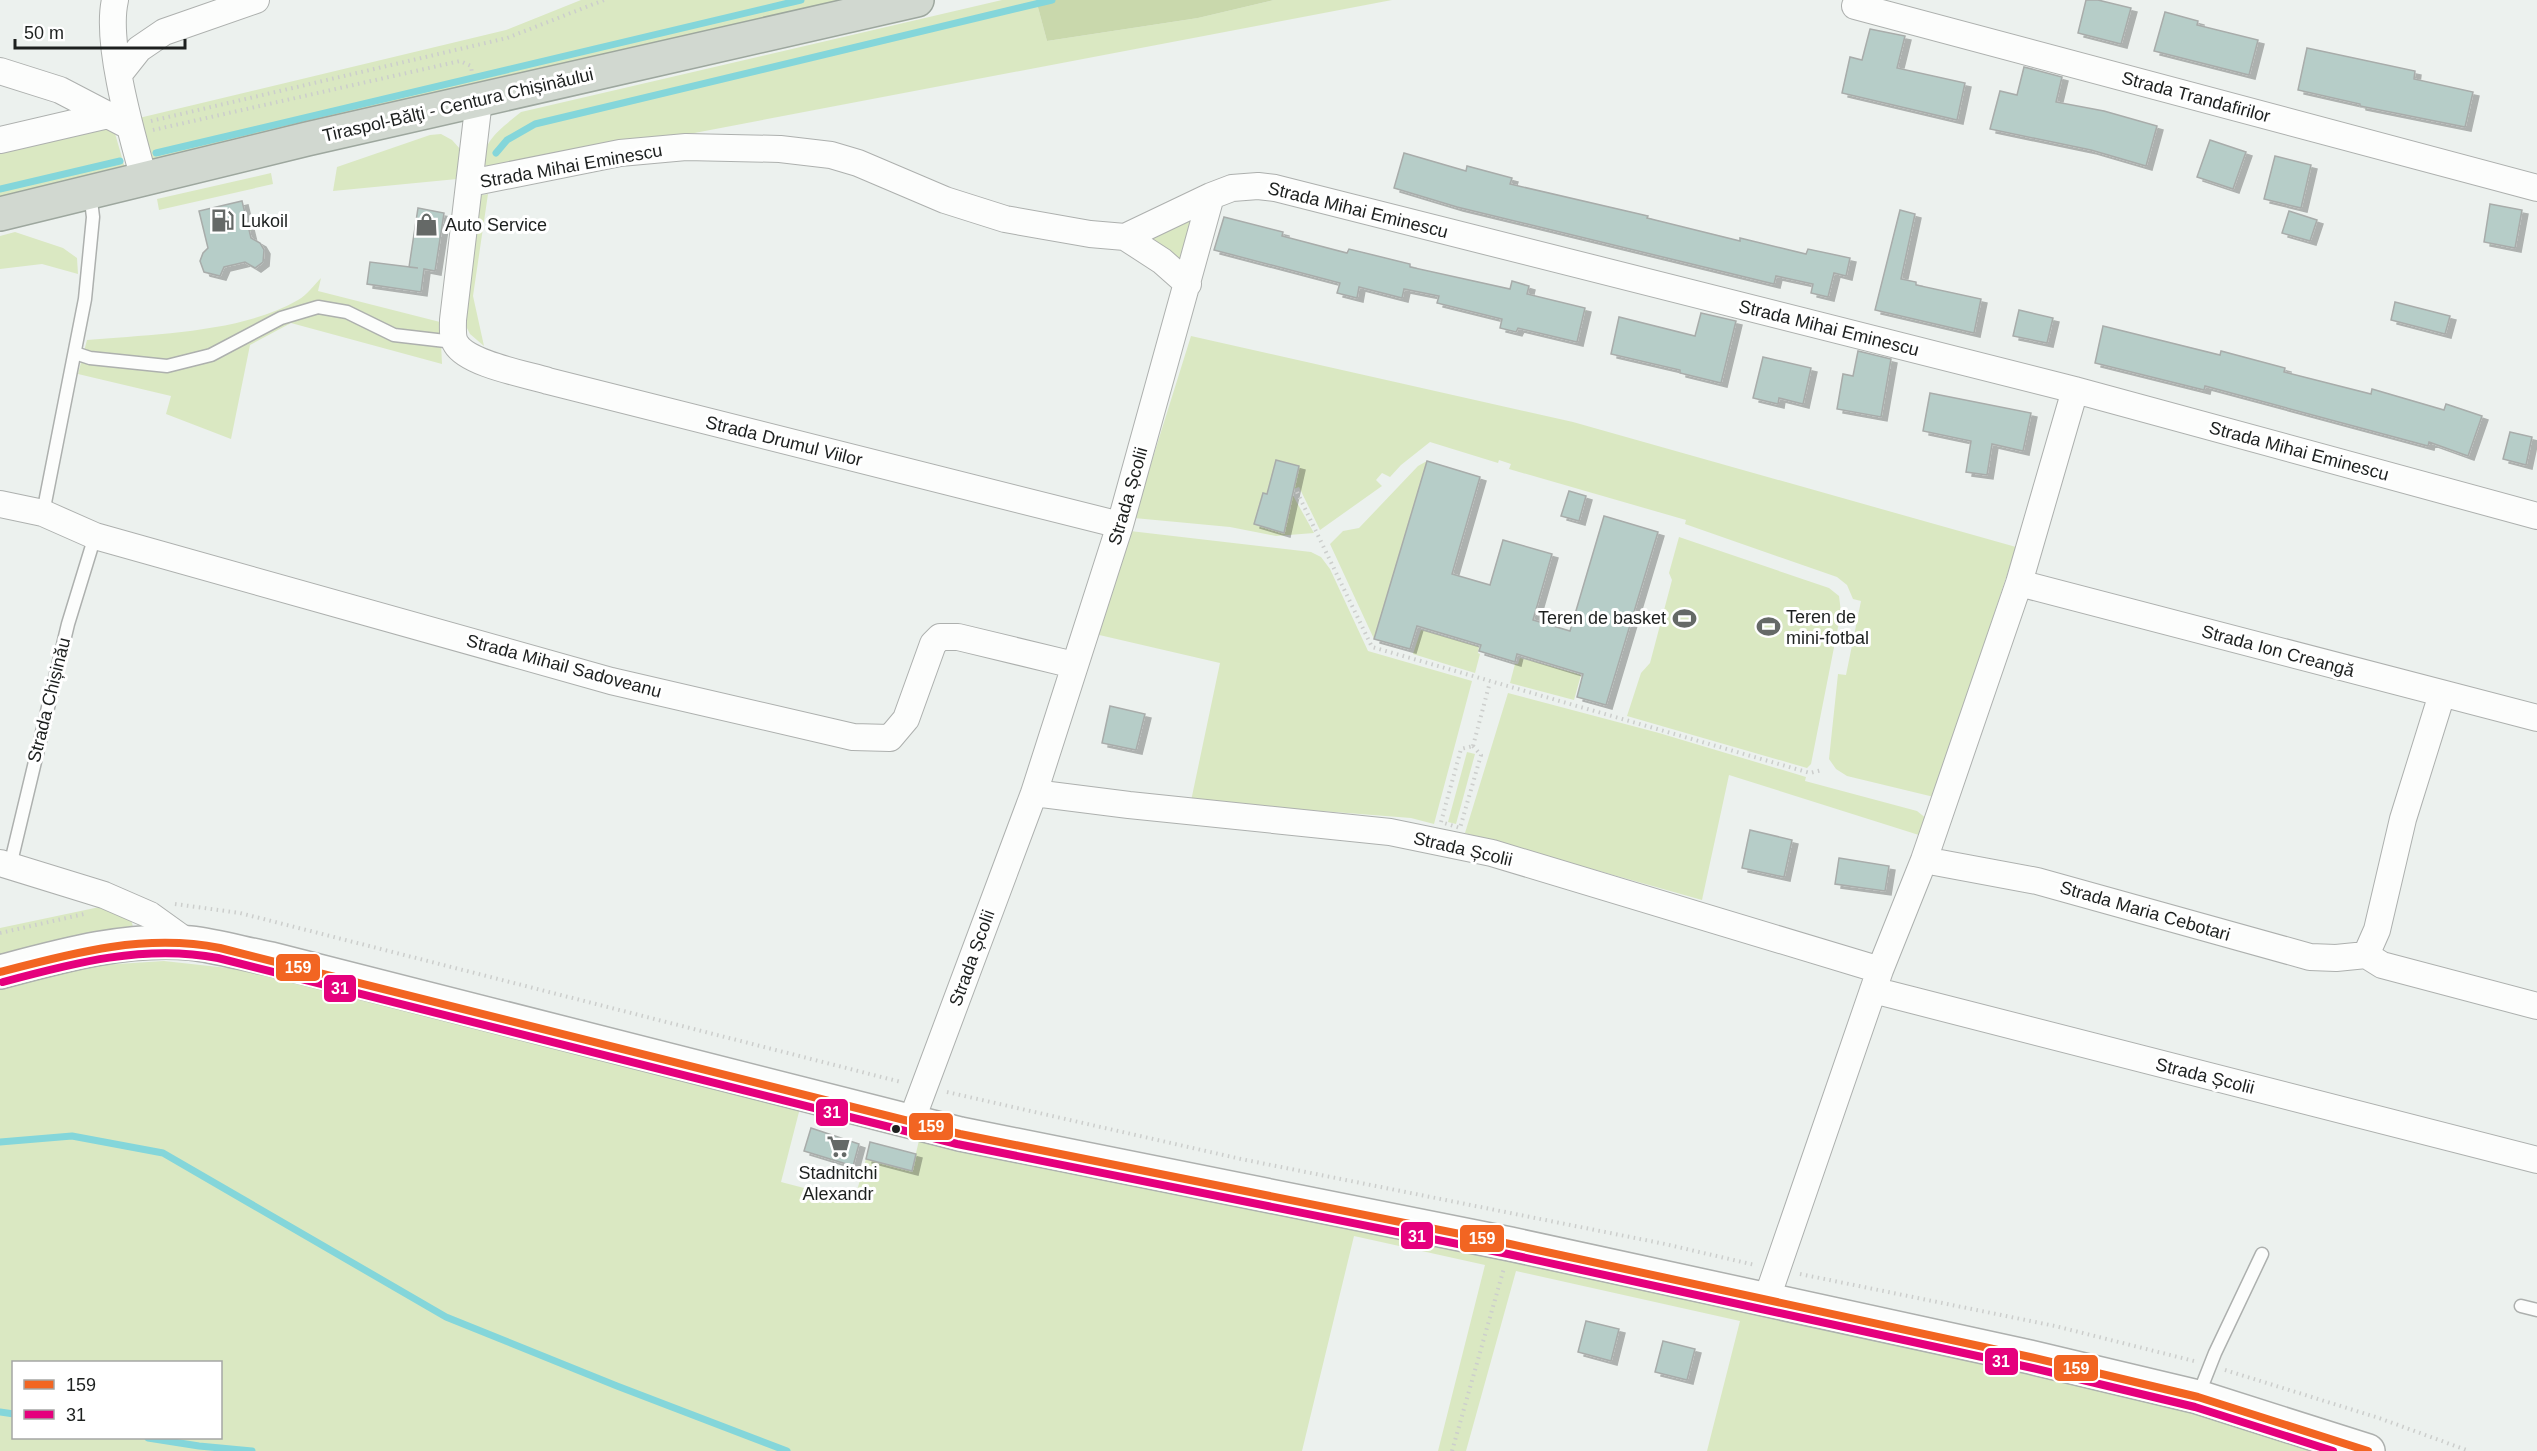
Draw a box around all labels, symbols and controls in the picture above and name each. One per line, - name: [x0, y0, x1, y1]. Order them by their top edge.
- scale bar: [15, 12, 184, 50]
- text: 50 m: [24, 23, 64, 43]
- street label: Tiraspol-Bălţi - Centura Chișinăului: [321, 64, 595, 146]
- street label: Strada Trandafirilor: [2119, 68, 2273, 126]
- street label: Strada Mihai Eminescu: [478, 140, 664, 192]
- street label: Strada Mihai Eminescu: [1266, 178, 1450, 242]
- fuel station icon: Lukoil: [210, 208, 236, 234]
- place label: Lukoil: [241, 211, 288, 231]
- shop icon: Auto Service: [414, 212, 440, 238]
- place label: Auto Service: [445, 215, 547, 235]
- street label: Strada Mihai Eminescu: [1737, 296, 1921, 360]
- street label: Strada Drumul Viilor: [704, 412, 864, 470]
- street label: Strada Mihai Eminescu: [2207, 417, 2391, 485]
- street label: Strada Școlii: [1104, 445, 1152, 547]
- sports icon: Teren de basket: [1671, 605, 1697, 631]
- place label: Teren de mini-fotbal: [1786, 607, 1869, 648]
- place label: Teren de basket: [1538, 608, 1666, 628]
- sports icon: Teren de mini-fotbal: [1755, 614, 1781, 640]
- street label: Strada Ion Creangă: [2200, 621, 2357, 681]
- street label: Strada Mihail Sadoveanu: [464, 630, 664, 702]
- street label: Strada Chișinău: [24, 635, 74, 765]
- street label: Strada Școlii: [1412, 828, 1514, 870]
- street label: Strada Maria Cebotari: [2058, 877, 2232, 945]
- street label: Strada Școlii: [945, 907, 999, 1009]
- line badge: 159: [275, 953, 321, 982]
- text: 159: [285, 959, 311, 976]
- line badge: 31: [323, 974, 357, 1003]
- text: 31: [331, 980, 349, 997]
- street label: Strada Școlii: [2154, 1054, 2256, 1098]
- line badge: 31: [815, 1098, 849, 1127]
- text: 31: [823, 1104, 841, 1121]
- line badge: 159: [908, 1112, 954, 1141]
- text: 159: [918, 1118, 944, 1135]
- unlabelled marker: [890, 1123, 902, 1135]
- supermarket icon: Stadnitchi Alexandr: [825, 1134, 851, 1160]
- place label: Stadnitchi Alexandr: [798, 1163, 878, 1204]
- line badge: 31: [1400, 1221, 1434, 1250]
- line badge: 159: [1459, 1224, 1505, 1253]
- text: 31: [1408, 1228, 1426, 1245]
- text: 159: [1469, 1230, 1495, 1247]
- line badge: 31: [1984, 1347, 2019, 1376]
- text: 31: [1992, 1353, 2010, 1370]
- line badge: 159: [2053, 1354, 2099, 1382]
- text: 159: [2063, 1360, 2089, 1377]
- legend: [12, 1361, 222, 1439]
- text: 159: [66, 1375, 96, 1395]
- text: 31: [66, 1405, 86, 1425]

